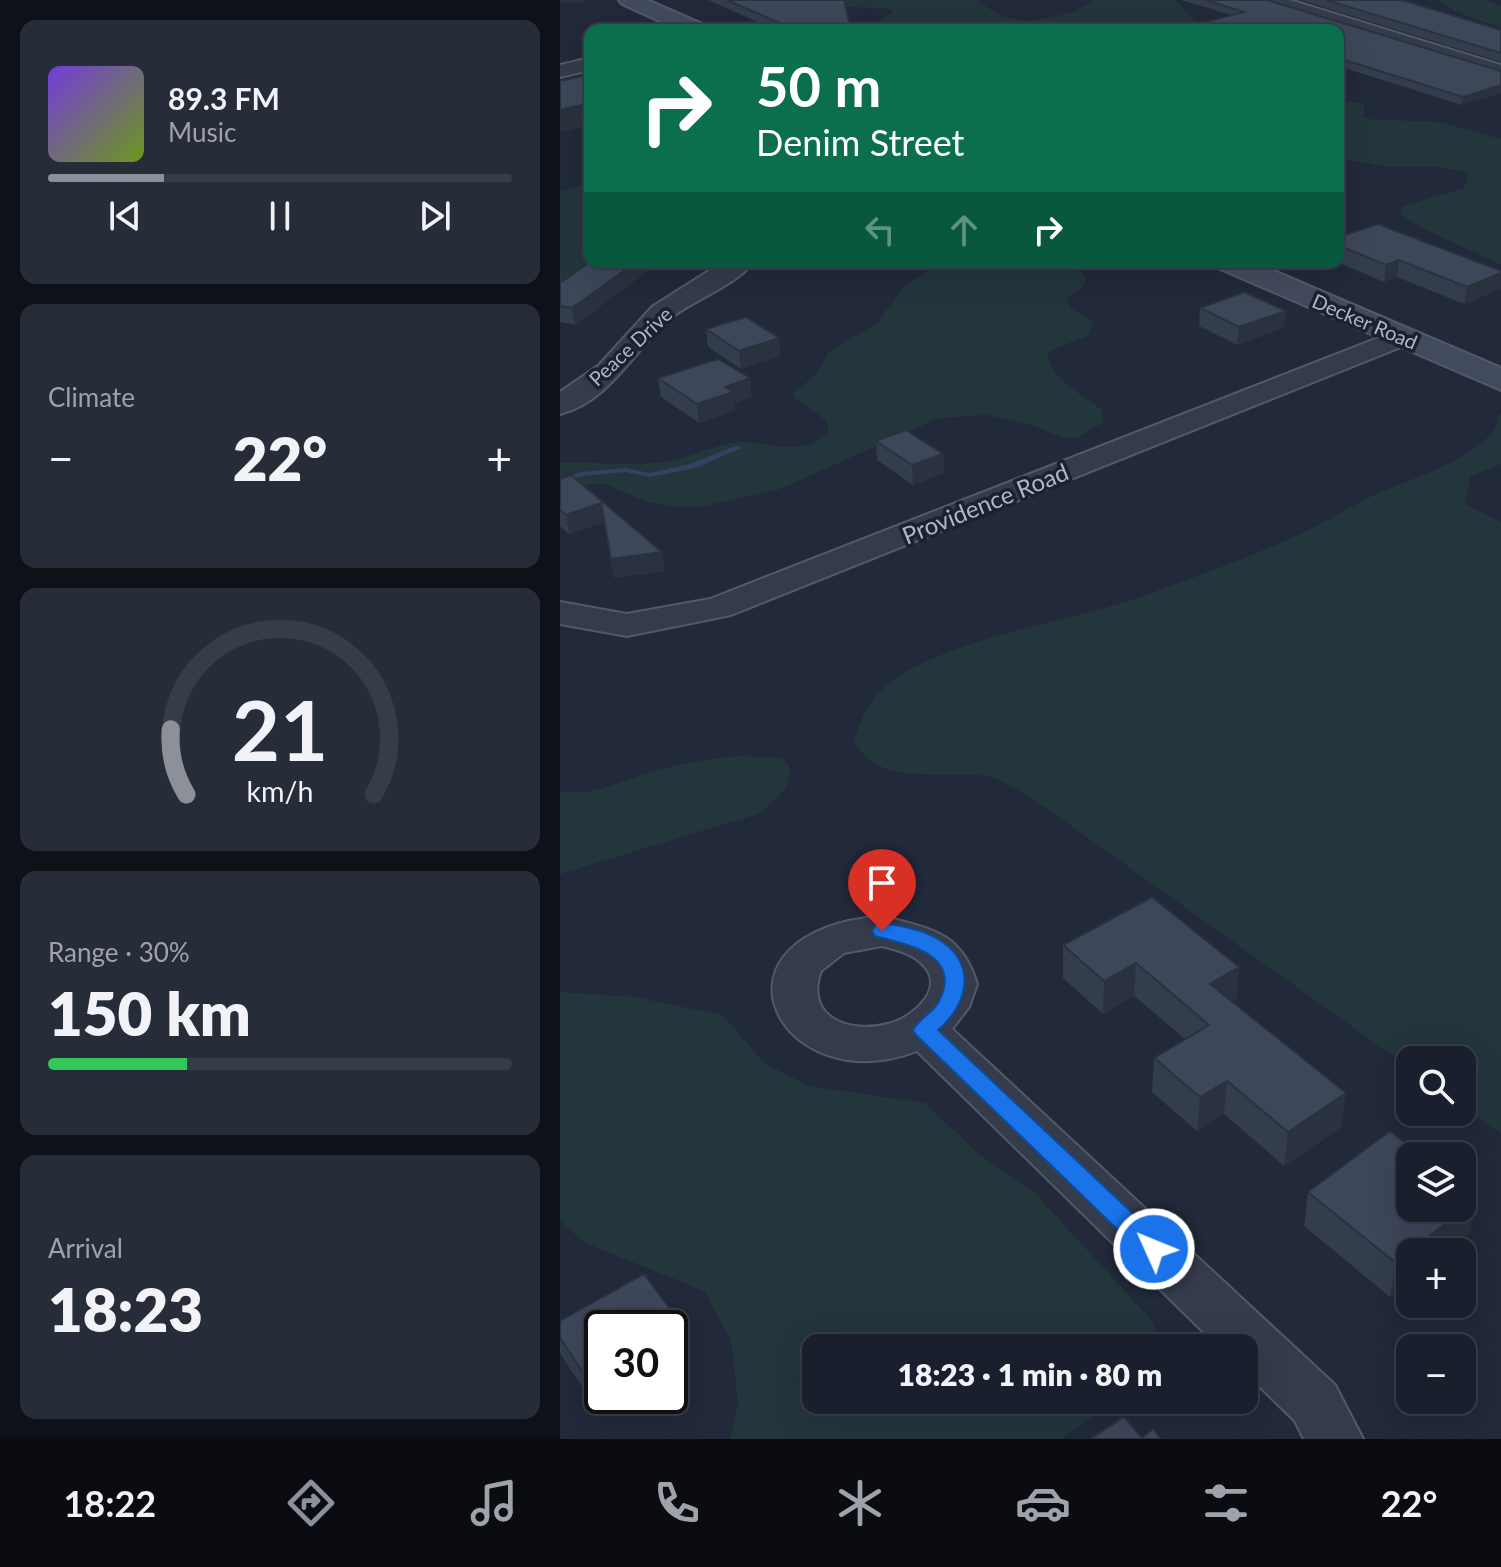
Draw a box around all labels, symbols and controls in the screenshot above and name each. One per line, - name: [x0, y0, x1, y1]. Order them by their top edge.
- text: 50 m: [756, 52, 881, 119]
- icon: right: [624, 56, 728, 160]
- text: 89.3 FM: [168, 80, 280, 116]
- text: Music: [168, 116, 236, 148]
- text: Denim Street: [756, 120, 964, 164]
- icon: previous: [103, 194, 147, 238]
- icon: pause: [258, 194, 302, 238]
- icon: next: [413, 194, 457, 238]
- icon: left: [858, 208, 902, 252]
- icon: ahead: [942, 208, 986, 252]
- icon: right: [1026, 208, 1070, 252]
- street label: Decker Road: [1309, 288, 1421, 354]
- street label: Peace Drive: [584, 302, 676, 390]
- text: Climate: [48, 381, 135, 413]
- text: 22°: [233, 422, 327, 494]
- text: −: [48, 432, 74, 484]
- text: +: [486, 432, 512, 484]
- street label: Providence Road: [898, 456, 1072, 550]
- text: 21: [232, 679, 328, 779]
- text: km/h: [247, 775, 313, 809]
- pin: [848, 849, 916, 931]
- icon: arrive: [860, 861, 904, 905]
- text: Range · 30%: [48, 936, 190, 968]
- text: 150 km: [48, 977, 251, 1049]
- map controls: [1396, 1046, 1476, 1414]
- button: search: [1396, 1046, 1476, 1126]
- button: layers: [1396, 1142, 1476, 1222]
- position arrow: [1112, 1207, 1196, 1291]
- text: Arrival: [48, 1232, 123, 1264]
- button: +: [1396, 1238, 1476, 1318]
- text: 18:23: [48, 1273, 203, 1345]
- speed limit sign: 30: [584, 1310, 688, 1414]
- button: −: [1396, 1334, 1476, 1414]
- text: 18:23 · 1 min · 80 m: [898, 1356, 1162, 1392]
- icon: directions: [283, 1475, 339, 1531]
- icon: music: [466, 1475, 522, 1531]
- icon: phone: [649, 1475, 705, 1531]
- icon: climate: [832, 1475, 888, 1531]
- icon: car: [1015, 1475, 1071, 1531]
- icon: filters: [1198, 1475, 1254, 1531]
- text: 18:22: [63, 1481, 156, 1525]
- text: 22°: [1381, 1481, 1437, 1525]

